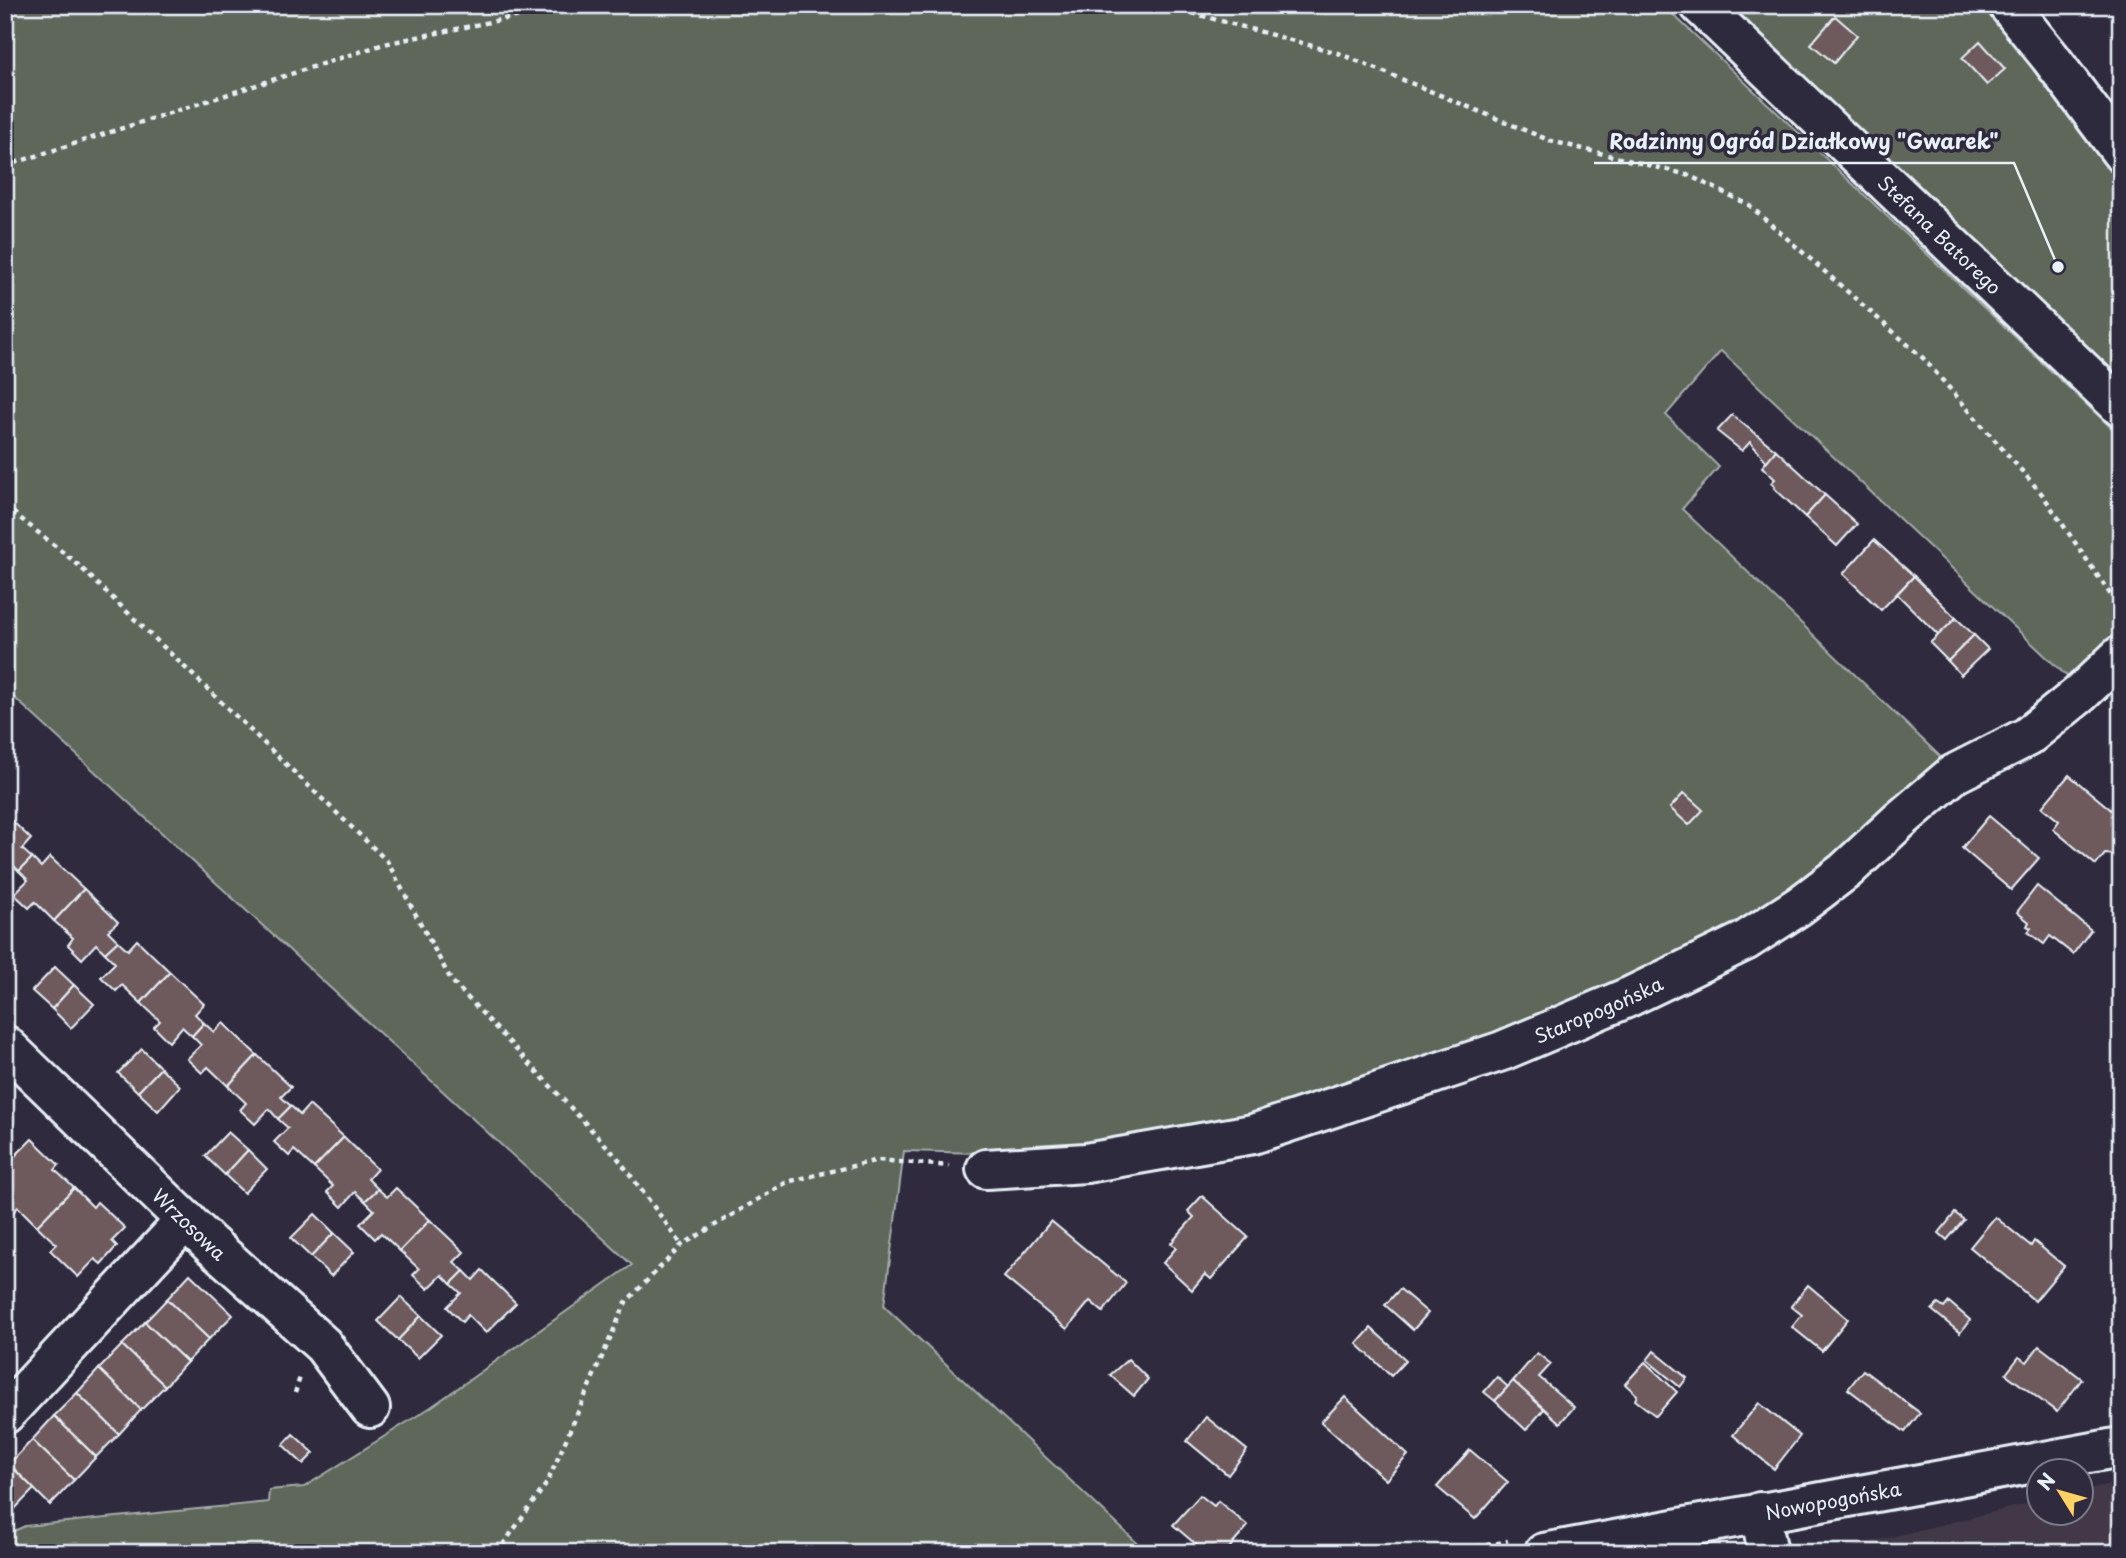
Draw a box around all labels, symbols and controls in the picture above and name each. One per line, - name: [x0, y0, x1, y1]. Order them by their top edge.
- callout: Rodzinny Ogród Działkowy "Gwarek": [1594, 121, 2014, 163]
- text: Rodzinny Ogród Działkowy "Gwarek": [1609, 124, 1999, 156]
- street label: Stefana Batorego: [1872, 168, 2008, 300]
- street label: Staropogońska: [1530, 969, 1667, 1050]
- street label: Wrzosowa: [146, 1182, 233, 1266]
- north arrow: [2024, 1456, 2094, 1526]
- text: N: [2030, 1467, 2061, 1496]
- street label: Nowopogońska: [1763, 1474, 1903, 1526]

